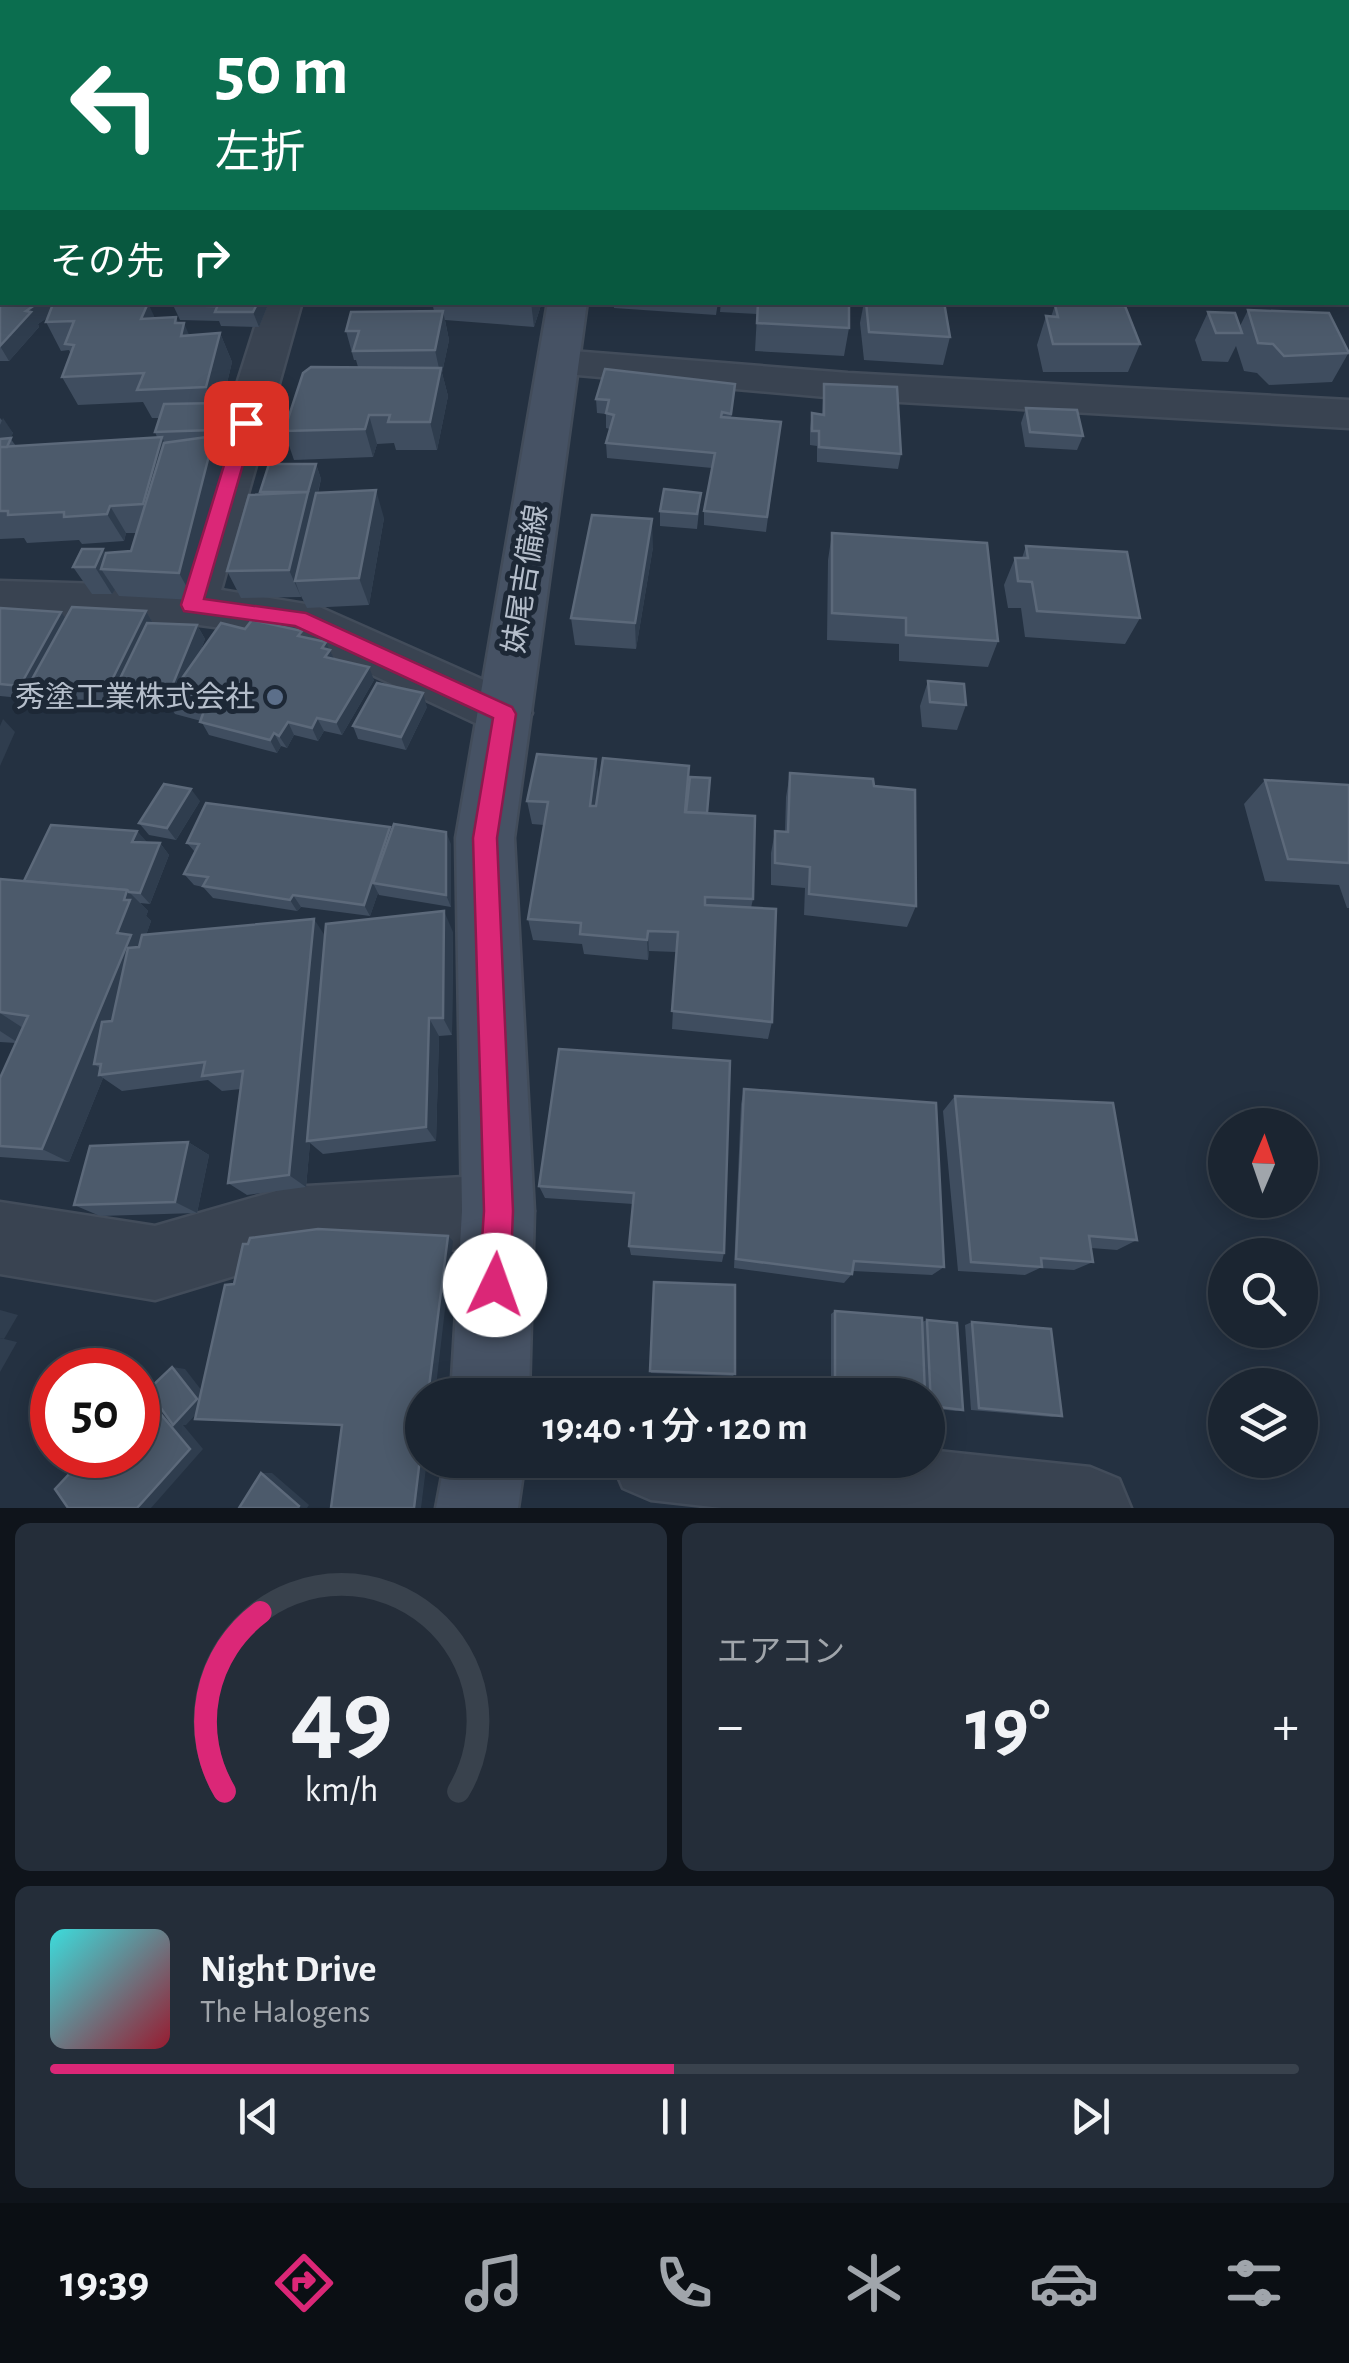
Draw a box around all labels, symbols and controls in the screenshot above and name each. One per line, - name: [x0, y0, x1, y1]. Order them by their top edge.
- text: 50 m: [215, 37, 349, 107]
- icon: left: [50, 40, 180, 170]
- text: 左折: [215, 131, 305, 176]
- icon: right: [184, 230, 239, 285]
- text: その先: [50, 244, 164, 282]
- pin: [204, 381, 289, 466]
- icon: arrive: [219, 396, 274, 451]
- street label: 妹尾吉備線: [497, 502, 553, 656]
- place label: 秀塗工業株式会社: [15, 681, 255, 713]
- marker: 秀塗工業株式会社: [264, 686, 286, 708]
- north arrow: [1208, 1108, 1318, 1218]
- map controls: [1208, 1108, 1318, 1478]
- position arrow: [443, 1233, 547, 1337]
- button: search: [1208, 1238, 1318, 1348]
- speed limit sign: 50: [30, 1348, 160, 1478]
- button: layers: [1208, 1368, 1318, 1478]
- text: 19:40 · 1 分 · 120 m: [542, 1409, 808, 1447]
- text: エアコン: [717, 1636, 845, 1668]
- text: 49: [290, 1666, 392, 1770]
- text: 19°: [965, 1689, 1051, 1764]
- text: −: [717, 1699, 743, 1754]
- text: +: [1273, 1699, 1299, 1754]
- text: km/h: [304, 1772, 378, 1808]
- text: Night Drive: [200, 1951, 376, 1989]
- text: The Halogens: [200, 1996, 370, 2028]
- icon: previous: [231, 2089, 286, 2144]
- icon: pause: [647, 2089, 702, 2144]
- icon: next: [1063, 2089, 1118, 2144]
- icon: directions: [269, 2248, 339, 2318]
- icon: music: [459, 2248, 529, 2318]
- icon: phone: [649, 2248, 719, 2318]
- icon: climate: [839, 2248, 909, 2318]
- icon: car: [1029, 2248, 1099, 2318]
- icon: filters: [1219, 2248, 1289, 2318]
- text: 19:39: [60, 2260, 149, 2305]

